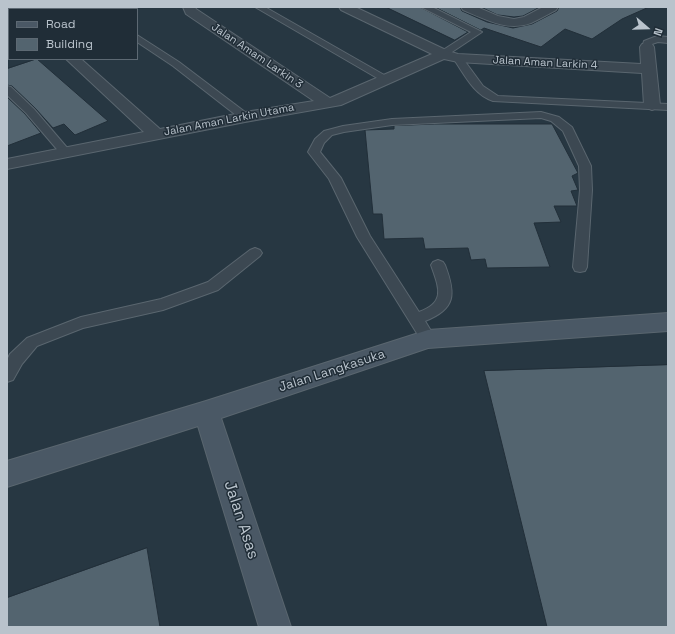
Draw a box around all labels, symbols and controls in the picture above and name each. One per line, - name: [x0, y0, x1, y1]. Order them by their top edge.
- legend: [8, 8, 138, 60]
- north arrow: [627, 8, 667, 48]
- text: Road: [46, 16, 75, 32]
- street label: Jalan Amam Larkin 3: [209, 20, 305, 92]
- text: N: [650, 26, 666, 38]
- text: Building: [46, 36, 93, 52]
- street label: Jalan Aman Larkin 4: [492, 54, 598, 72]
- street label: Jalan Aman Larkin Utama: [163, 101, 295, 139]
- street label: Jalan Langkasuka: [277, 346, 387, 396]
- street label: Jalan Asas: [219, 478, 263, 562]

